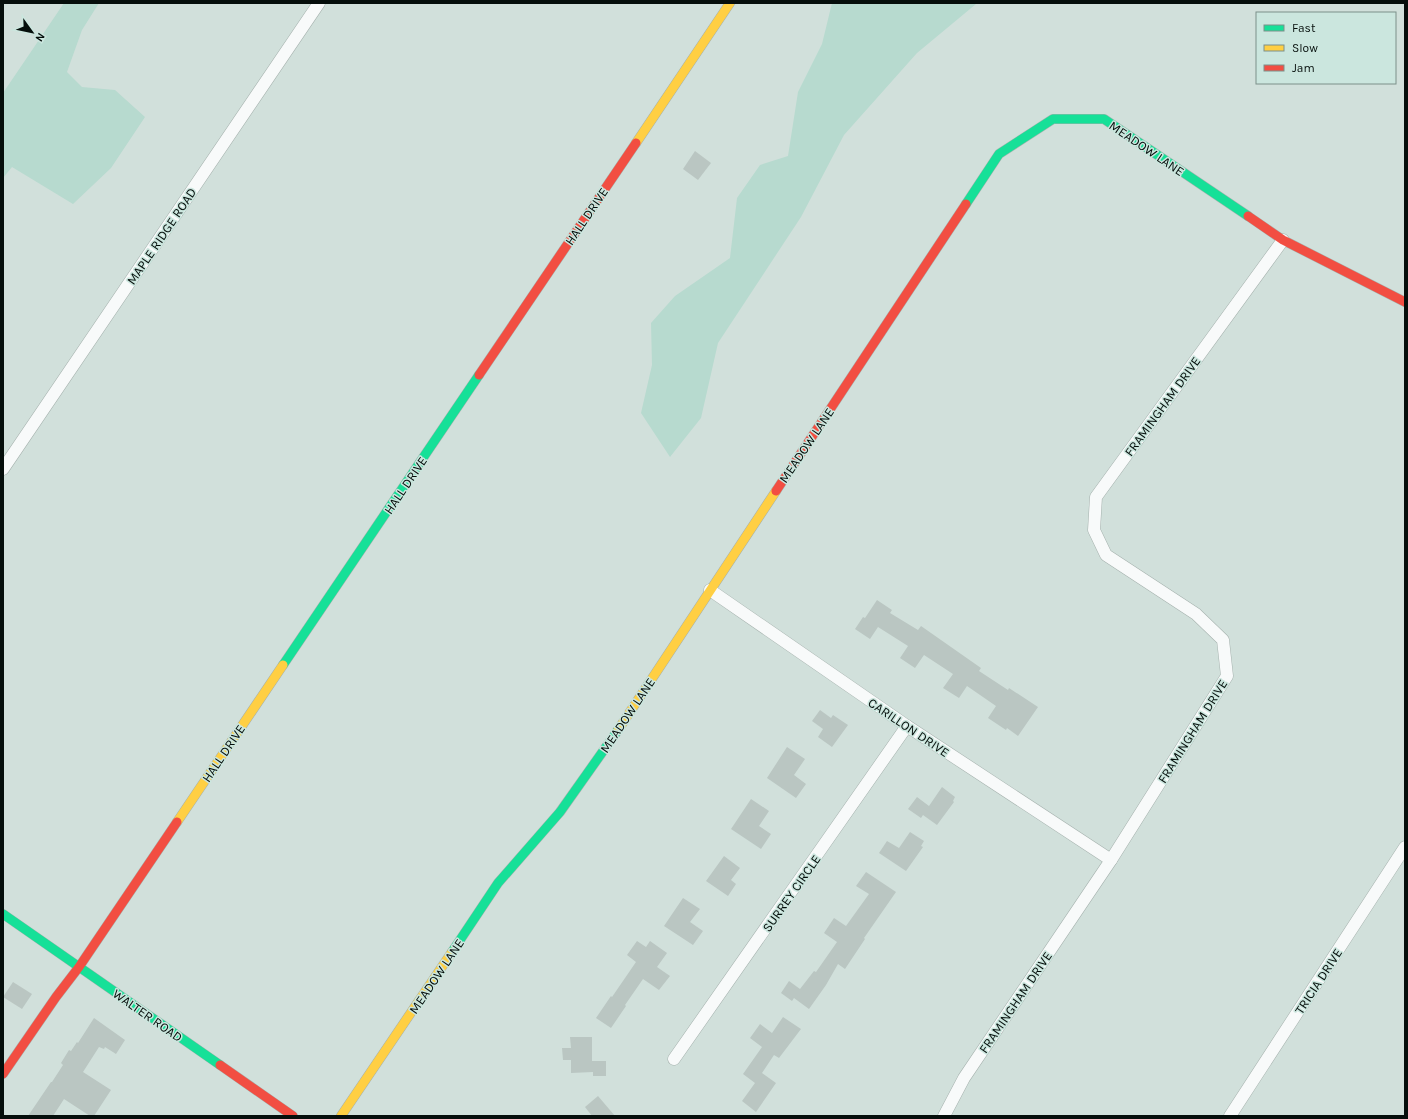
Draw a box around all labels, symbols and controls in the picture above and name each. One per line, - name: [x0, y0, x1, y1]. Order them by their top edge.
- north arrow: [12, 12, 52, 52]
- legend: [1256, 12, 1396, 84]
- text: Fast: [1292, 21, 1316, 35]
- text: N: [32, 30, 48, 44]
- text: Slow: [1292, 41, 1318, 55]
- text: Jam: [1292, 61, 1315, 75]
- street label: MEADOW LANE: [1106, 118, 1187, 179]
- street label: MAPLE RIDGE ROAD: [123, 185, 199, 288]
- street label: HALL DRIVE: [562, 185, 611, 248]
- street label: FRAMINGHAM DRIVE: [1121, 354, 1204, 459]
- street label: MEADOW LANE: [776, 405, 837, 486]
- street label: HALL DRIVE: [381, 454, 430, 517]
- street label: MEADOW LANE: [597, 675, 658, 756]
- street label: FRAMINGHAM DRIVE: [1154, 677, 1230, 786]
- street label: CARILLON DRIVE: [865, 695, 952, 760]
- street label: HALL DRIVE: [199, 722, 248, 785]
- street label: SURREY CIRCLE: [759, 852, 824, 935]
- street label: MEADOW LANE: [406, 936, 467, 1017]
- street label: TRICIA DRIVE: [1292, 946, 1345, 1017]
- street label: FRAMINGHAM DRIVE: [976, 949, 1055, 1056]
- street label: WALTER ROAD: [110, 986, 185, 1045]

